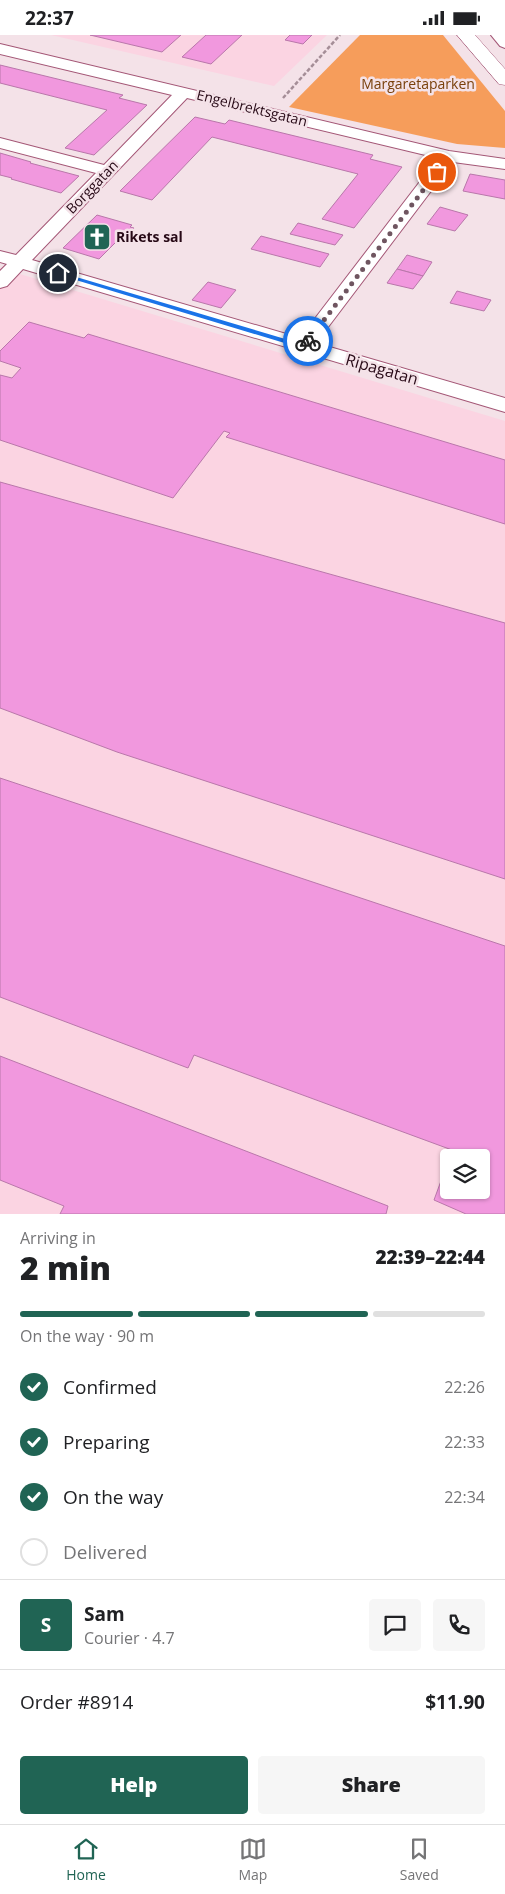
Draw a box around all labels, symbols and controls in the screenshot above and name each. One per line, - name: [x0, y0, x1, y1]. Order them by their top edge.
- text: 22:37: [25, 5, 74, 31]
- park label: Margaretaparken: [361, 74, 475, 93]
- street label: Engelbrektsgatan: [195, 85, 309, 130]
- pin: [416, 151, 458, 193]
- street label: Borggatan: [61, 156, 122, 218]
- icon: bag: [423, 158, 451, 186]
- church icon: Rikets sal: [82, 222, 112, 252]
- place label: Rikets sal: [116, 227, 183, 246]
- pin: [37, 252, 79, 294]
- icon: home: [44, 259, 72, 287]
- courier: [283, 316, 333, 366]
- icon: bike: [294, 327, 322, 355]
- street label: Ripagatan: [343, 348, 421, 390]
- map controls: [440, 1149, 490, 1199]
- button: layers: [440, 1149, 490, 1199]
- text: Arriving in: [20, 1227, 96, 1249]
- text: 22:39–22:44: [375, 1244, 485, 1270]
- text: 2 min: [20, 1246, 111, 1289]
- text: On the way · 90 m: [20, 1325, 154, 1347]
- icon: check: [20, 1373, 48, 1401]
- text: Confirmed: [63, 1374, 157, 1400]
- text: 22:26: [444, 1376, 485, 1398]
- icon: check: [20, 1428, 48, 1456]
- text: Preparing: [63, 1429, 150, 1455]
- text: 22:33: [444, 1431, 485, 1453]
- icon: check: [20, 1483, 48, 1511]
- text: On the way: [63, 1484, 163, 1510]
- text: 22:34: [444, 1486, 485, 1508]
- text: Delivered: [63, 1539, 147, 1565]
- button: chat: [369, 1599, 421, 1651]
- button: phone: [433, 1599, 485, 1651]
- text: Sam: [84, 1601, 125, 1627]
- text: S: [41, 1612, 51, 1638]
- text: Courier · 4.7: [84, 1627, 175, 1649]
- text: Order #8914: [20, 1689, 133, 1715]
- text: $11.90: [425, 1689, 485, 1715]
- button: Help: [20, 1756, 248, 1814]
- button: Share: [258, 1756, 485, 1814]
- tab: Home: [66, 1835, 106, 1884]
- tab: Map: [238, 1835, 267, 1884]
- tab: Saved: [400, 1835, 439, 1884]

